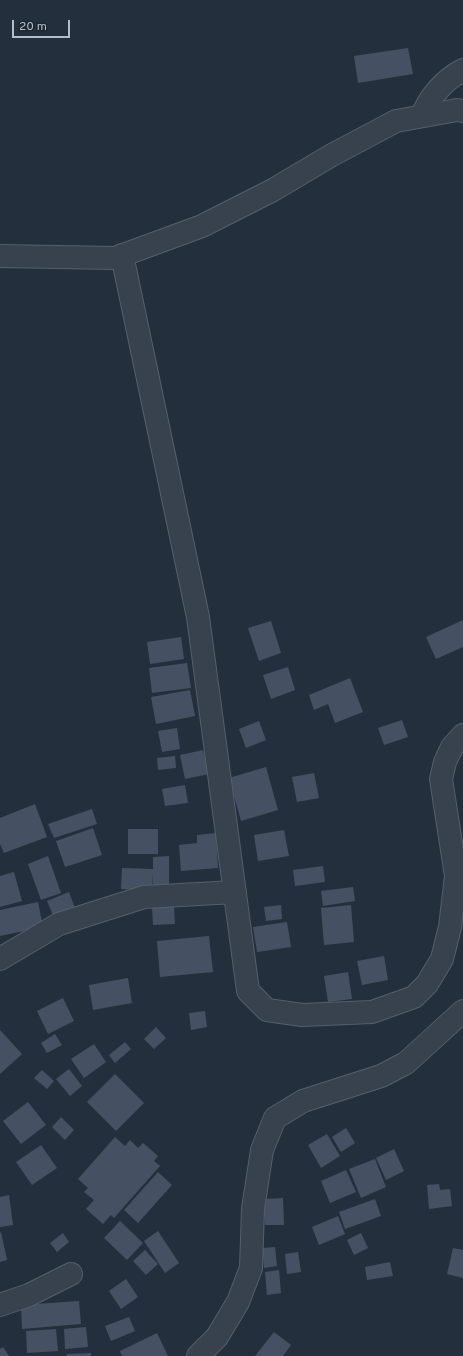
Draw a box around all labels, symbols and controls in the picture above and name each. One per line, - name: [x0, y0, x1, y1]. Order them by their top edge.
- scale bar: [14, 12, 72, 38]
- text: 20 m: [19, 19, 47, 35]

